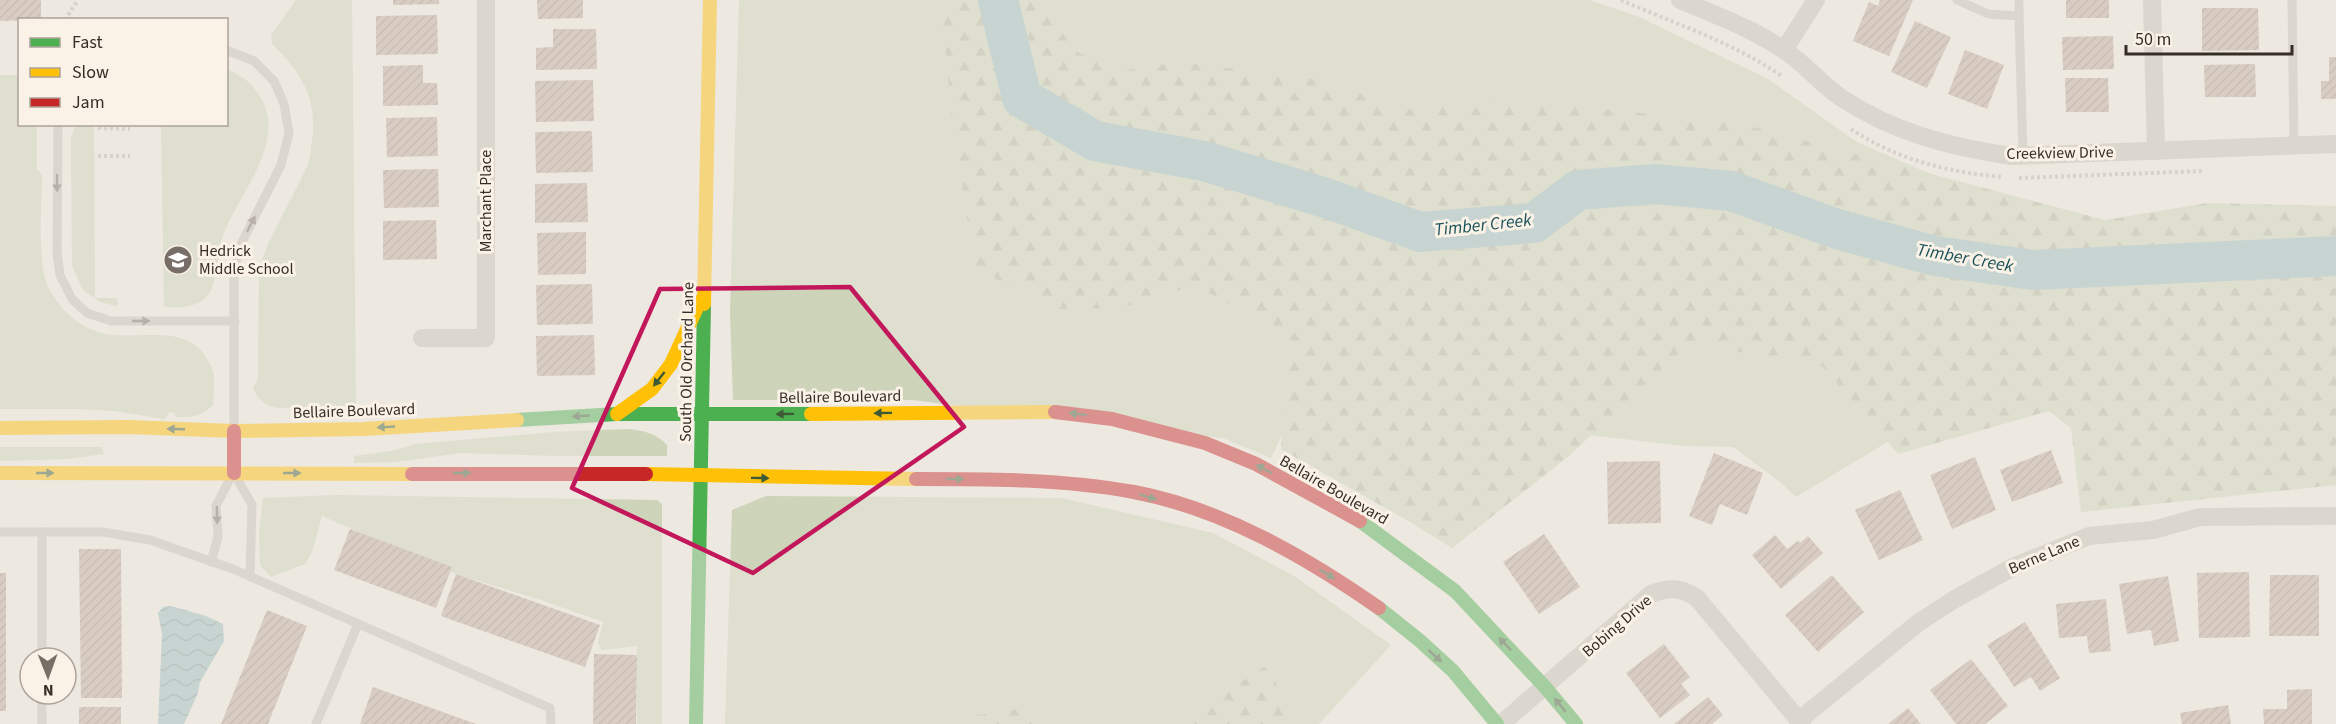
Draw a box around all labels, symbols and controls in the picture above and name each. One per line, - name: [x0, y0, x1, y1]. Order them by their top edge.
- legend: [18, 18, 228, 126]
- scale bar: [2126, 18, 2292, 56]
- text: 50 m: [2135, 27, 2171, 52]
- text: Fast: [72, 30, 103, 55]
- text: Slow: [72, 60, 109, 85]
- text: Jam: [72, 90, 105, 115]
- street label: Creekview Drive: [2006, 141, 2114, 165]
- street label: Marchant Place: [475, 150, 497, 252]
- one-way arrow: [52, 173, 62, 192]
- water label: Timber Creek: [1433, 207, 1533, 243]
- one-way arrow: [246, 215, 256, 232]
- water label: Timber Creek: [1915, 237, 2016, 279]
- place label: Hedrick Middle School: [199, 240, 294, 280]
- school or university icon: Hedrick Middle School: [162, 244, 194, 276]
- street label: South Old Orchard Lane: [675, 282, 699, 442]
- one-way arrow: [131, 316, 150, 326]
- one-way arrow: [654, 372, 666, 387]
- street label: Bellaire Boulevard: [779, 385, 901, 409]
- street label: Bellaire Boulevard: [292, 398, 416, 424]
- one-way arrow: [874, 408, 893, 418]
- one-way arrow: [775, 409, 794, 419]
- one-way arrow: [1068, 410, 1087, 419]
- one-way arrow: [572, 411, 591, 420]
- one-way arrow: [377, 423, 396, 432]
- one-way arrow: [166, 424, 185, 434]
- street label: Bellaire Boulevard: [1275, 450, 1393, 530]
- one-way arrow: [1255, 464, 1272, 474]
- one-way arrow: [36, 468, 55, 478]
- one-way arrow: [283, 468, 302, 478]
- one-way arrow: [452, 468, 471, 478]
- one-way arrow: [750, 473, 769, 483]
- one-way arrow: [945, 474, 964, 484]
- one-way arrow: [1139, 493, 1157, 502]
- one-way arrow: [212, 506, 222, 525]
- street label: Berne Lane: [2005, 530, 2083, 580]
- one-way arrow: [1319, 568, 1335, 579]
- street label: Bobing Drive: [1577, 590, 1657, 662]
- one-way arrow: [1498, 638, 1512, 652]
- north arrow: [18, 646, 78, 706]
- one-way arrow: [1427, 649, 1442, 662]
- text: N: [43, 679, 54, 701]
- one-way arrow: [1554, 697, 1567, 713]

